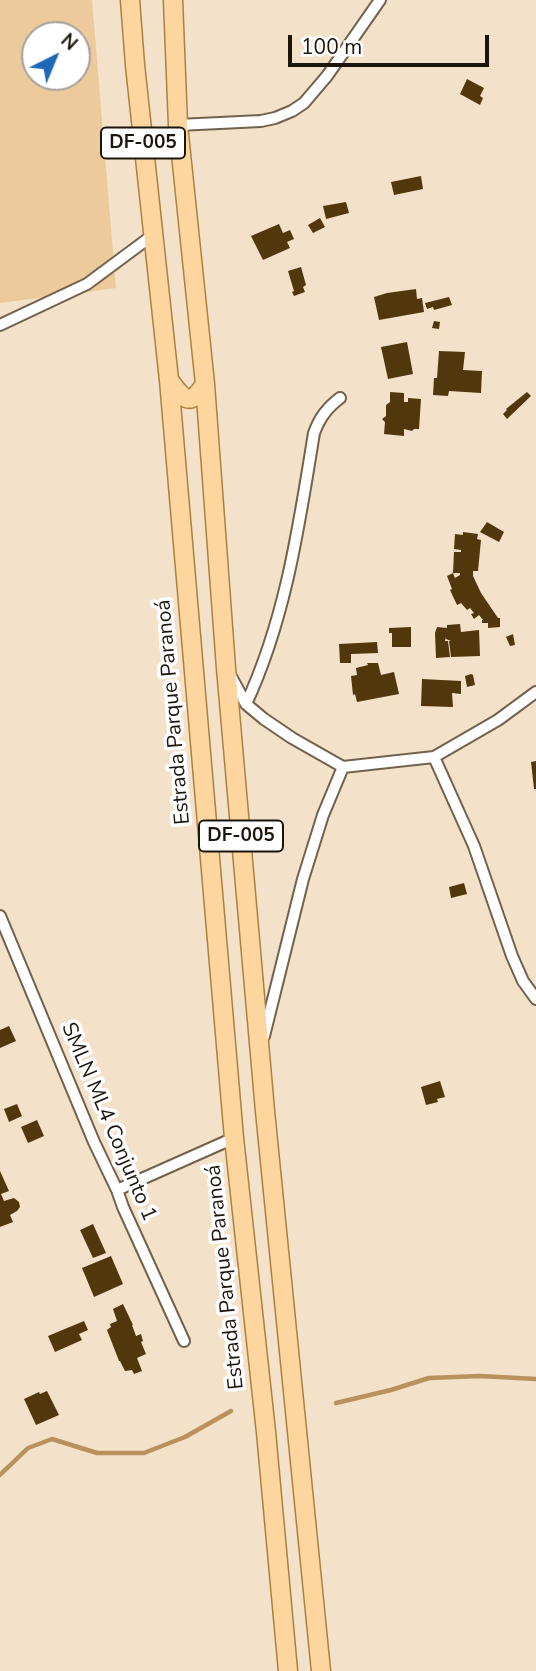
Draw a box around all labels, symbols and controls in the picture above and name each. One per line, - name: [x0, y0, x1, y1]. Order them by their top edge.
- north arrow: [21, 21, 91, 91]
- scale bar: [291, 21, 492, 65]
- text: N: [55, 28, 83, 56]
- text: 100 m: [301, 33, 362, 61]
- road number: DF-005: [101, 127, 185, 158]
- street label: Estrada Parque Paranoá: [152, 598, 196, 826]
- road number: DF-005: [199, 820, 283, 852]
- street label: SMLN ML4 Conjunto 1: [55, 1019, 161, 1225]
- street label: Estrada Parque Paranoá: [202, 1163, 250, 1391]

